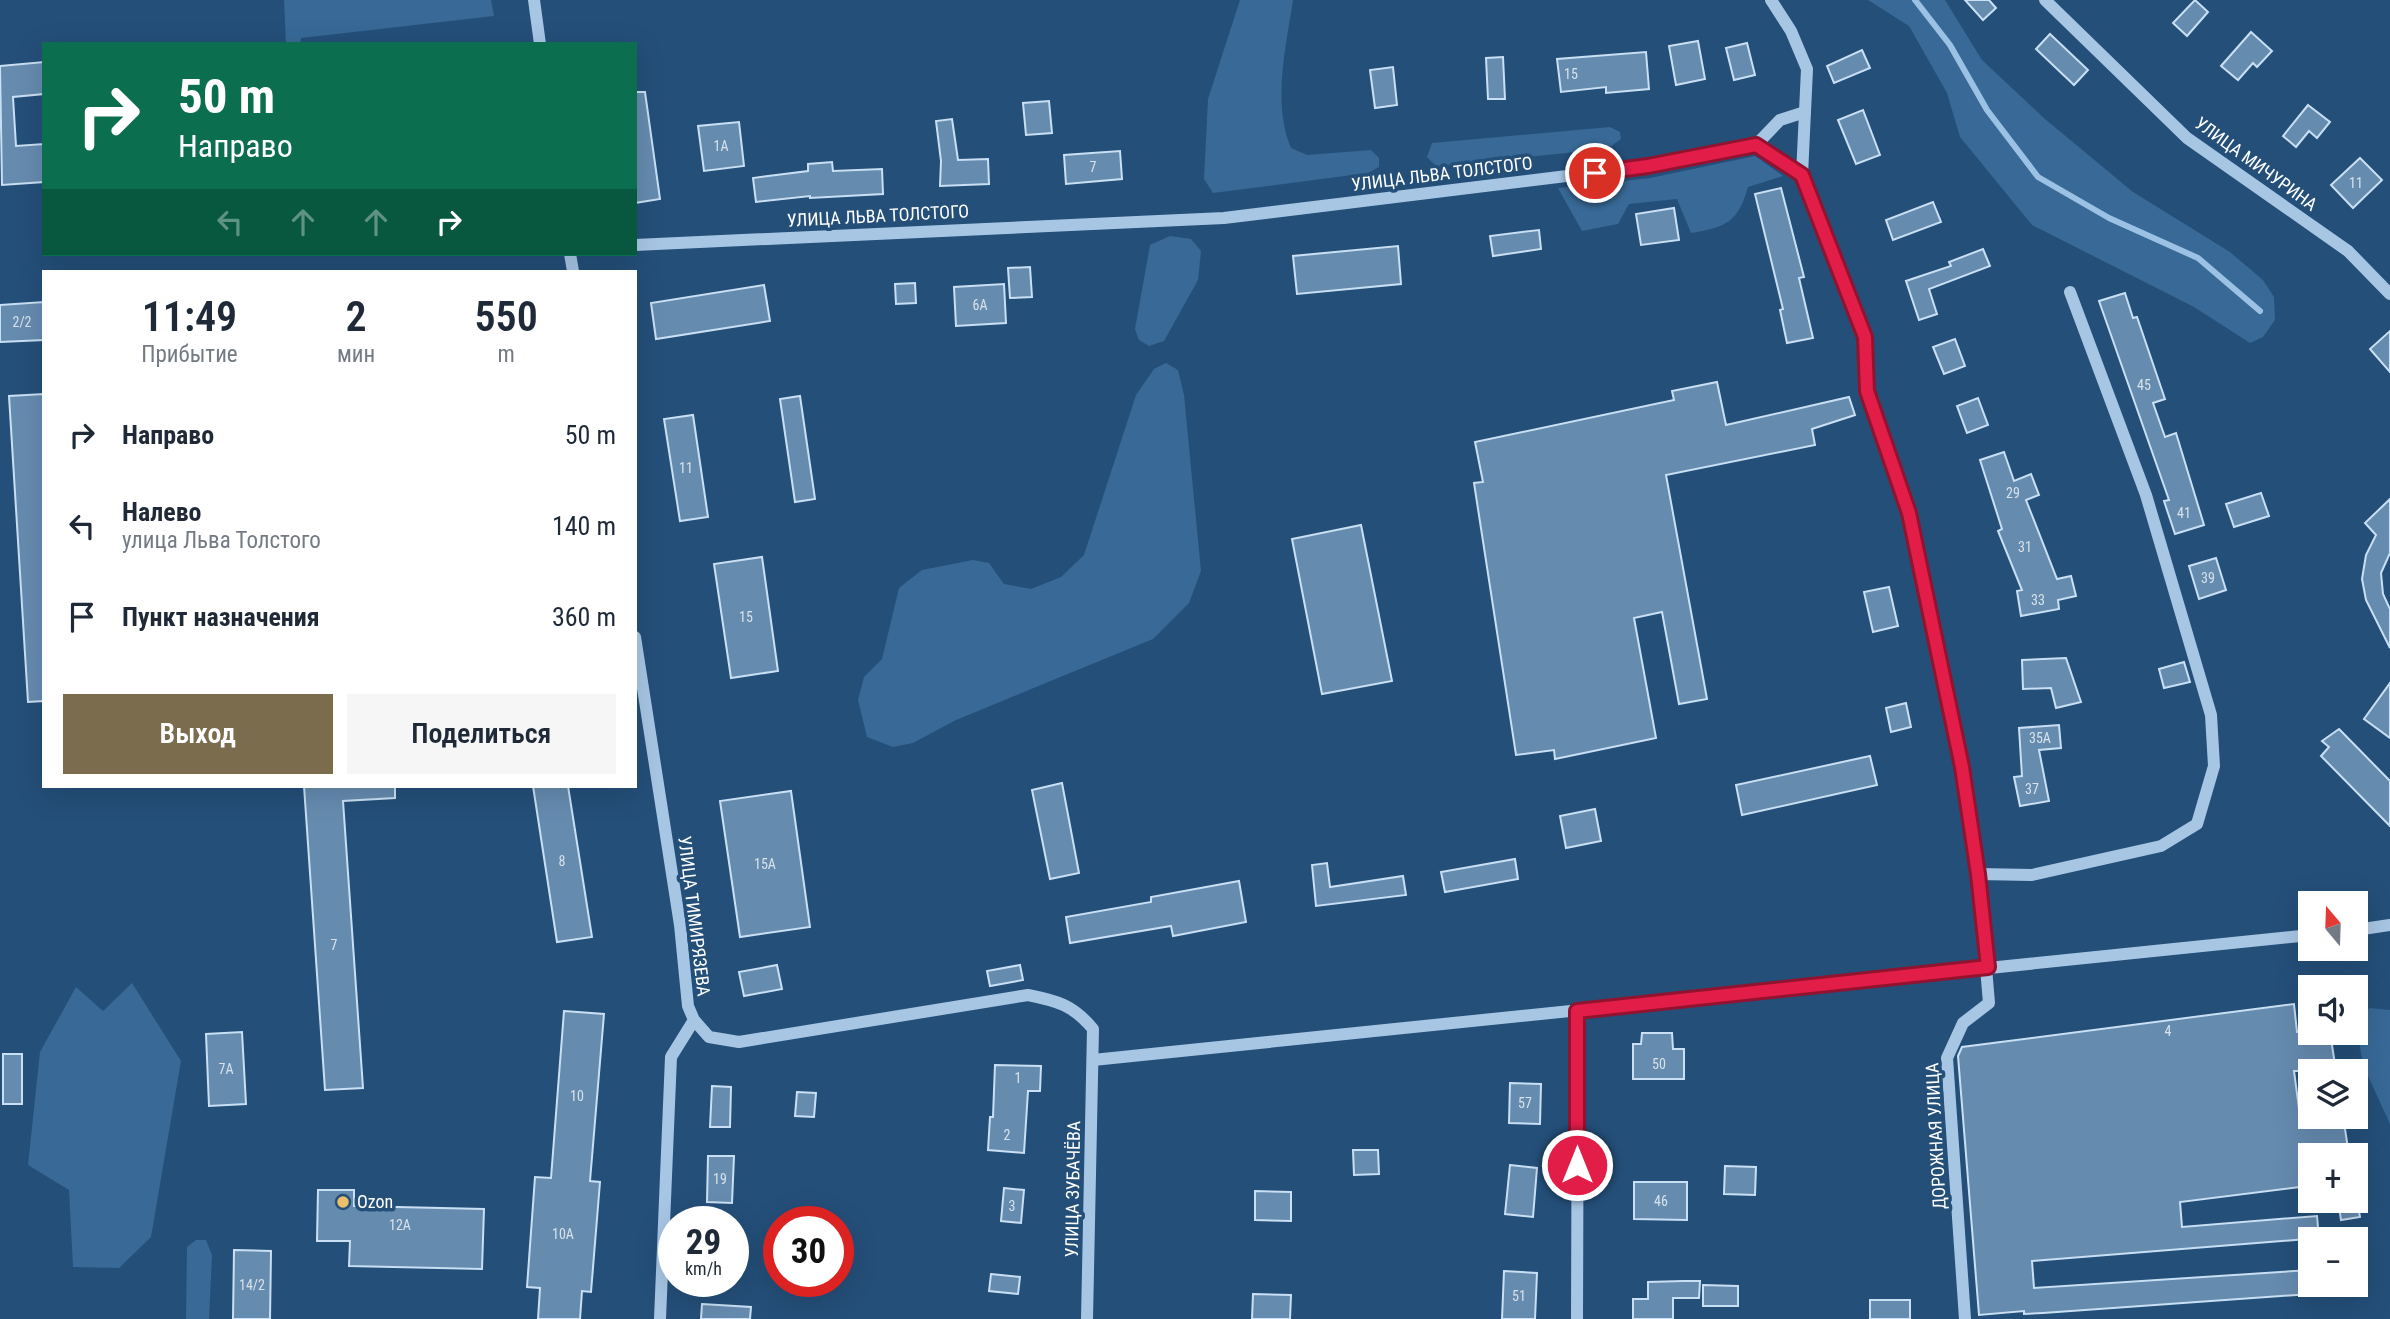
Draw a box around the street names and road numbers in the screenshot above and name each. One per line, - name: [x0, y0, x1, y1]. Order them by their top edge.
- street label: УЛИЦА МИЧУРИНА: [2191, 112, 2322, 215]
- street label: УЛИЦА ЛЬВА ТОЛСТОГО: [1350, 152, 1534, 195]
- street label: УЛИЦА ЛЬВА ТОЛСТОГО: [786, 200, 970, 231]
- street label: УЛИЦА ТИМИРЯЗЕВА: [674, 835, 715, 998]
- street label: ДОРОЖНАЯ УЛИЦА: [1921, 1061, 1950, 1210]
- street label: УЛИЦА ЗУБАЧЁВА: [1061, 1120, 1084, 1257]

